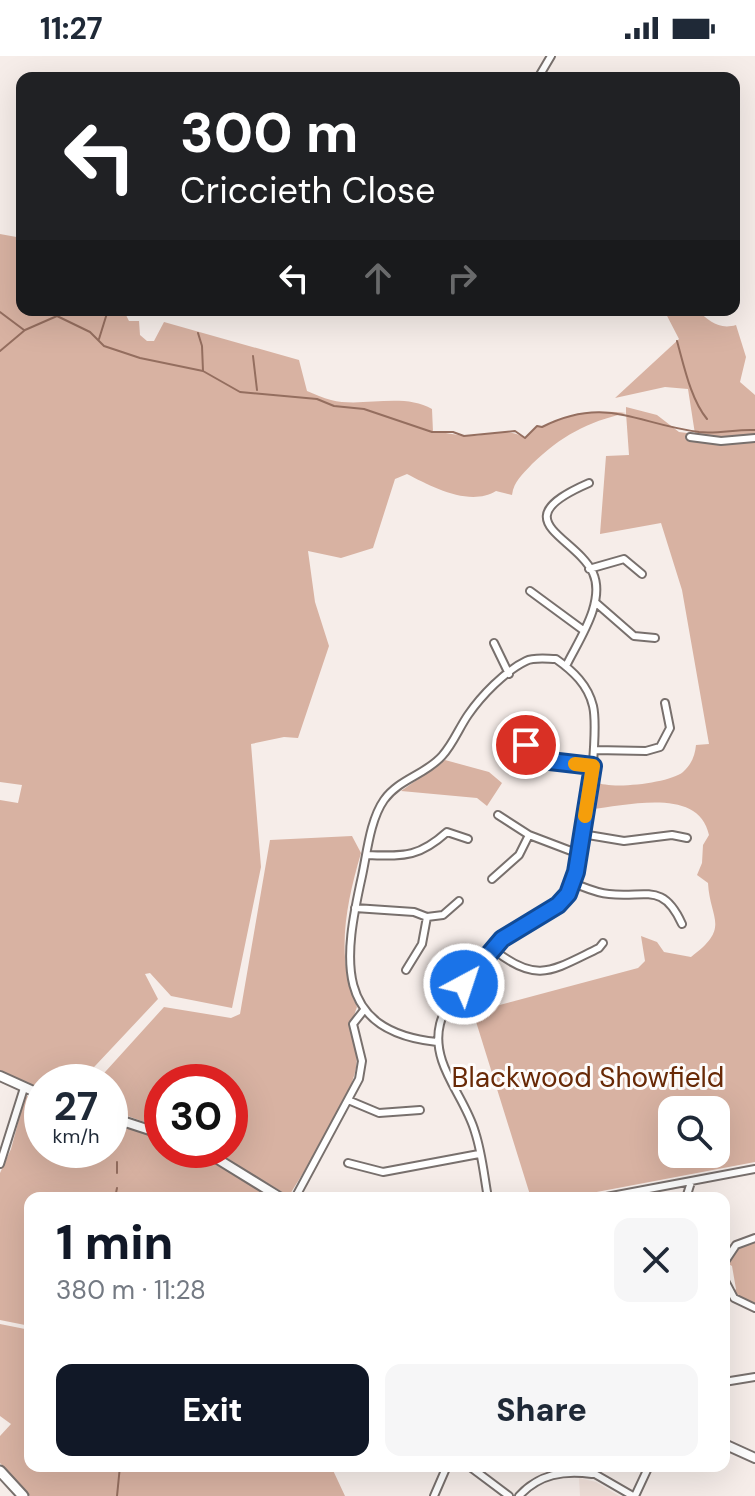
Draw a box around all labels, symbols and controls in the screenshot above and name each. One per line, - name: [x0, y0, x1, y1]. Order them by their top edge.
- text: 11:27: [40, 9, 103, 48]
- text: 300 m: [180, 96, 358, 169]
- icon: left: [48, 104, 152, 208]
- text: Criccieth Close: [180, 167, 436, 214]
- icon: left: [272, 256, 316, 300]
- icon: ahead: [356, 256, 400, 300]
- icon: right: [440, 256, 484, 300]
- pin: [492, 711, 560, 779]
- icon: arrive: [504, 723, 548, 767]
- position arrow: [422, 942, 506, 1026]
- park label: Blackwood Showfield: [452, 1059, 724, 1096]
- speed limit sign: 30: [144, 1064, 248, 1168]
- text: 27: [54, 1080, 98, 1132]
- map controls: [658, 1096, 730, 1168]
- button: search: [658, 1096, 730, 1168]
- text: km/h: [52, 1123, 100, 1149]
- text: 1 min: [56, 1211, 173, 1274]
- button: close: [614, 1218, 698, 1302]
- text: 380 m · 11:28: [56, 1273, 206, 1307]
- button: Exit: [56, 1364, 369, 1456]
- button: Share: [385, 1364, 698, 1456]

